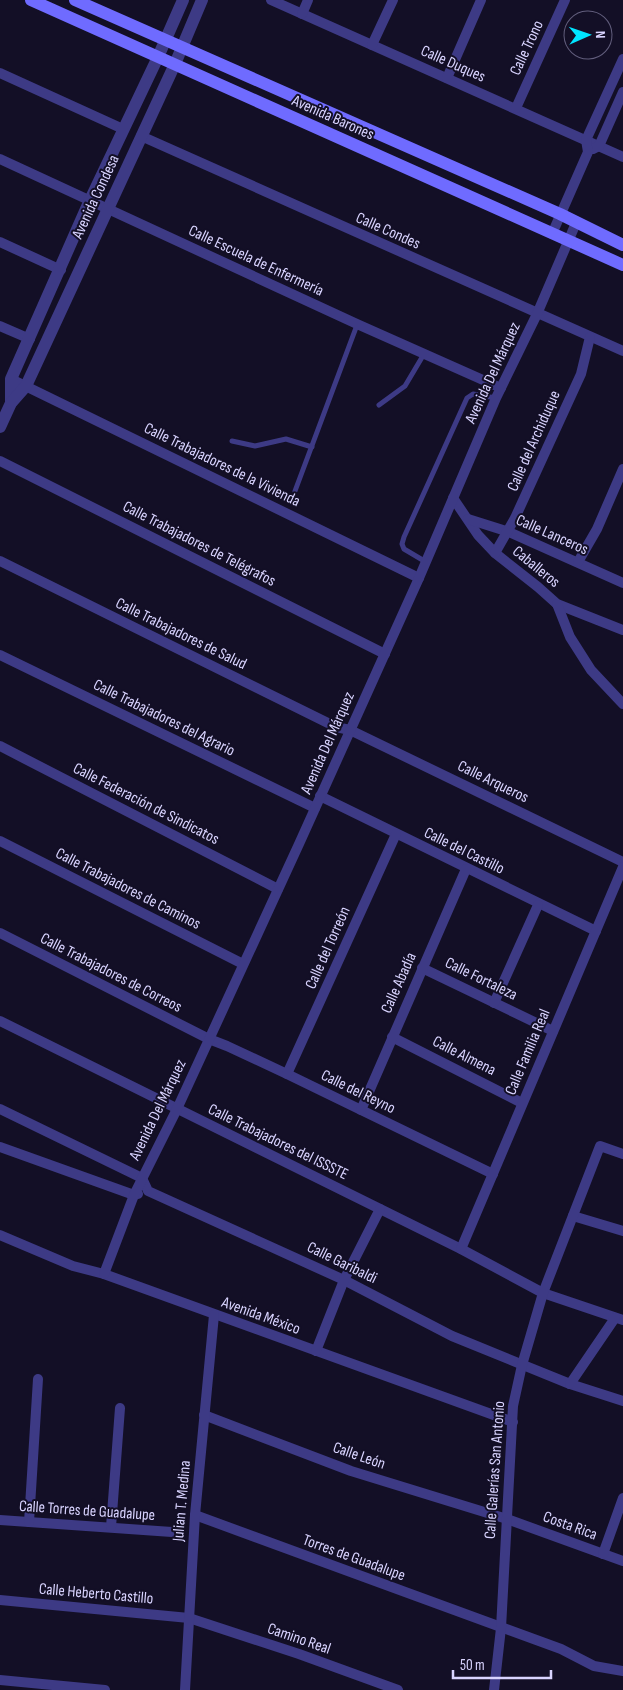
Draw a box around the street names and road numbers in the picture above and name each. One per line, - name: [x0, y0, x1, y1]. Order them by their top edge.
- street label: Calle Trono: [506, 18, 548, 78]
- street label: Calle Duques: [418, 41, 488, 87]
- street label: Avenida Barones: [288, 91, 377, 145]
- street label: Avenida Condesa: [68, 152, 124, 243]
- street label: Calle Condes: [353, 208, 423, 254]
- street label: Calle Escuela de Enfermería: [185, 221, 327, 301]
- street label: Avenida Del Márquez: [461, 319, 525, 428]
- street label: Calle del Archiduque: [503, 388, 565, 494]
- street label: Calle Trabajadores de la Vivienda: [141, 419, 303, 511]
- street label: Calle Trabajadores de Telégrafos: [119, 497, 279, 591]
- street label: Calle Lanceros: [513, 511, 591, 559]
- street label: Caballeros: [508, 542, 564, 592]
- street label: Calle Trabajadores de Salud: [112, 594, 250, 674]
- street label: Calle Trabajadores del Agrario: [90, 675, 238, 761]
- street label: Avenida Del Márquez: [297, 689, 359, 798]
- street label: Calle Arqueros: [454, 757, 532, 807]
- street label: Calle Federación de Sindicatos: [70, 759, 222, 849]
- street label: Calle del Castillo: [421, 823, 507, 879]
- street label: Calle Trabajadores de Caminos: [52, 844, 204, 934]
- street label: Calle del Torreón: [301, 904, 355, 992]
- street label: Calle Trabajadores de Correos: [37, 929, 185, 1017]
- street label: Calle Abadía: [377, 950, 421, 1016]
- street label: Calle Fortaleza: [442, 953, 520, 1005]
- street label: Calle Familia Real: [501, 1006, 555, 1098]
- street label: Calle Almena: [429, 1032, 499, 1080]
- street label: Avenida Del Márquez: [125, 1056, 191, 1164]
- street label: Calle del Reyno: [318, 1066, 398, 1118]
- street label: Calle Trabajadores del ISSSTE: [205, 1100, 351, 1184]
- street label: Calle Garibaldi: [304, 1238, 380, 1288]
- street label: Avenida México: [218, 1293, 303, 1339]
- street label: Calle Galerías San Antonio: [481, 1400, 509, 1540]
- street label: Calle León: [330, 1438, 388, 1474]
- street label: Julian T. Medina: [169, 1460, 195, 1543]
- street label: Calle Torres de Guadalupe: [18, 1497, 156, 1525]
- street label: Costa Rica: [540, 1507, 600, 1545]
- street label: Torres de Guadalupe: [300, 1531, 408, 1585]
- street label: Calle Heberto Castillo: [38, 1580, 154, 1608]
- street label: Camino Real: [265, 1619, 333, 1659]

